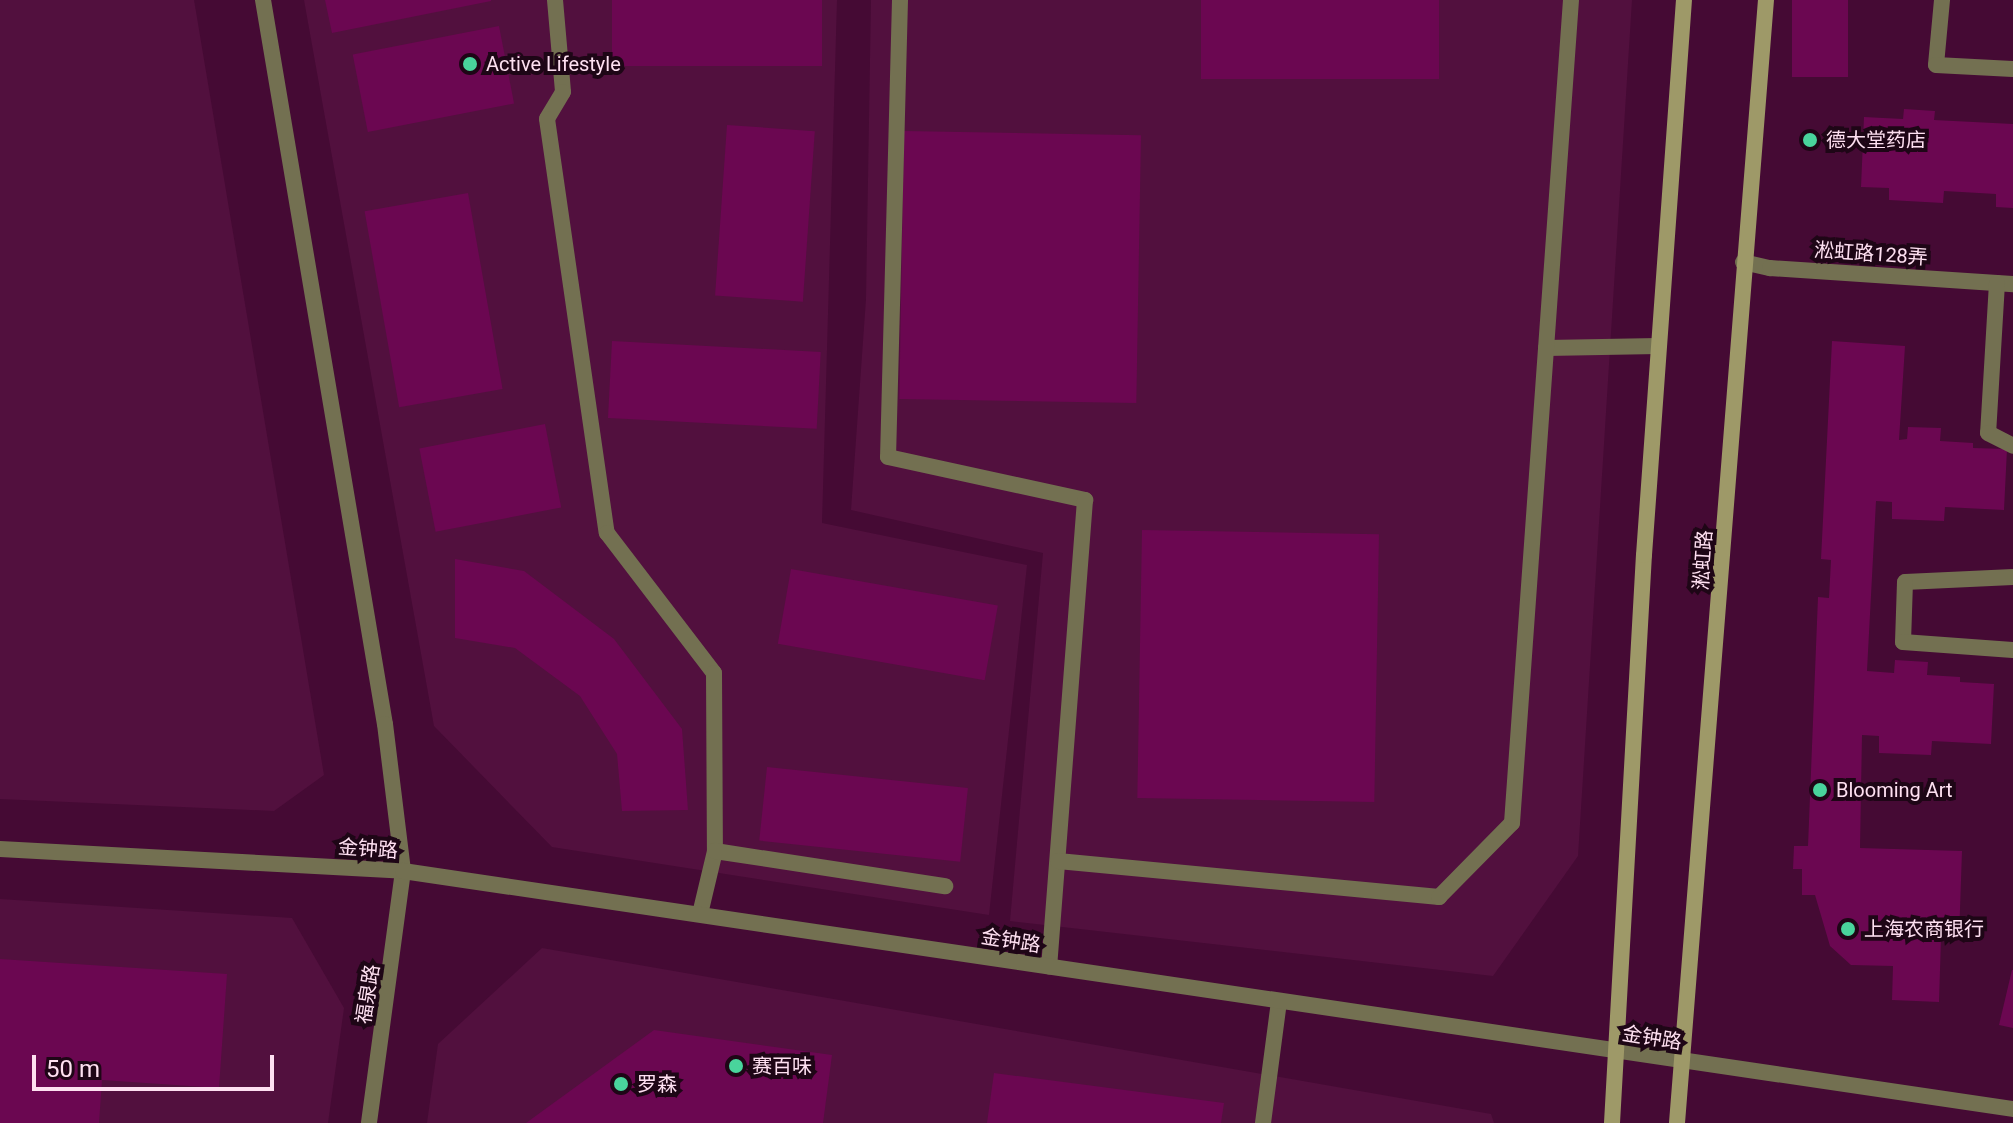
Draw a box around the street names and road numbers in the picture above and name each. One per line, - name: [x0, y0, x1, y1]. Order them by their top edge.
- street label: 淞虹路128弄: [1813, 238, 1929, 270]
- street label: 淞虹路: [1689, 529, 1717, 591]
- street label: 金钟路: [337, 835, 399, 863]
- street label: 金钟路: [979, 924, 1043, 958]
- street label: 福泉路: [351, 962, 385, 1026]
- street label: 金钟路: [1620, 1021, 1684, 1055]

